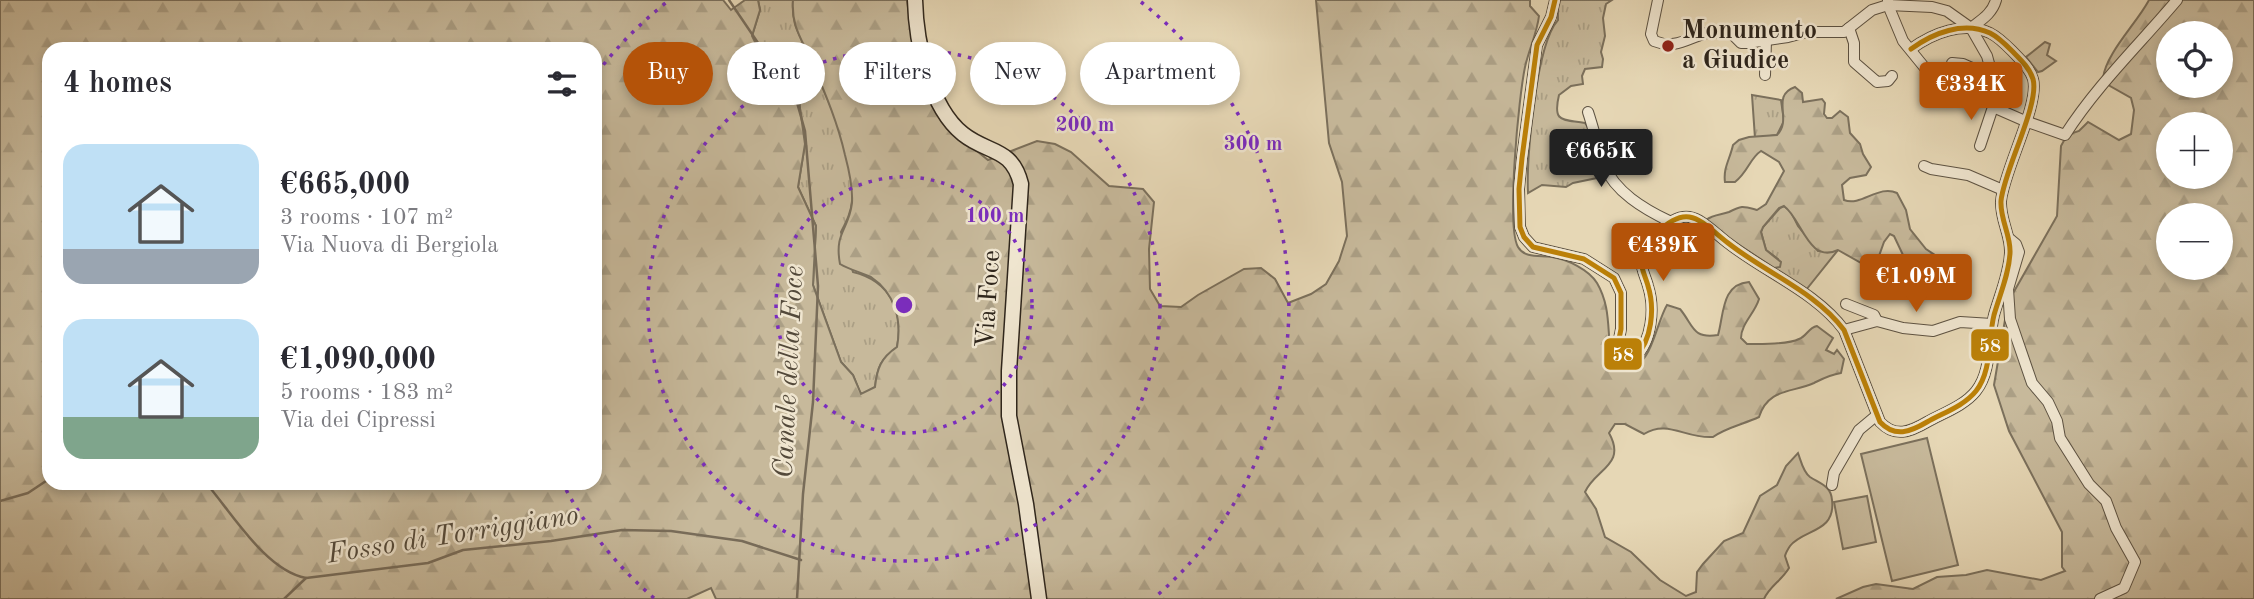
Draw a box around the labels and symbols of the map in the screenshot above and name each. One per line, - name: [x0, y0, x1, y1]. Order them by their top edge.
- place label: Monumento a Giudice: [1682, 18, 1817, 74]
- marker: Monumento a Giudice: [1660, 38, 1676, 54]
- pin: €334K: [1922, 62, 2020, 122]
- text: 200 m: [1055, 115, 1115, 136]
- pin: €665K: [1552, 130, 1650, 189]
- text: 300 m: [1223, 134, 1283, 155]
- text: 100 m: [965, 206, 1025, 227]
- pin: €439K: [1614, 224, 1712, 283]
- street label: Via Foce: [973, 249, 1005, 349]
- pin: €1.09M: [1859, 254, 1973, 314]
- water label: Canale della Foce: [770, 265, 810, 479]
- centre of rings: [892, 293, 916, 317]
- line badge: 58: [1970, 328, 2010, 362]
- line badge: 58: [1603, 337, 1643, 371]
- text: 58: [1979, 338, 2001, 357]
- text: 58: [1612, 347, 1634, 366]
- water label: Fosso di Torriggiano: [324, 502, 581, 570]

